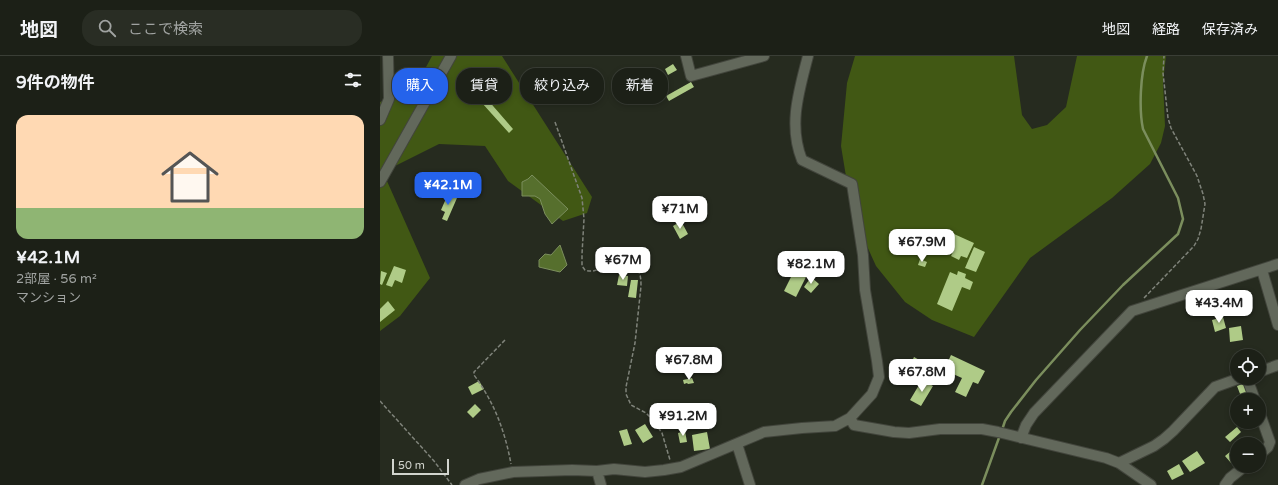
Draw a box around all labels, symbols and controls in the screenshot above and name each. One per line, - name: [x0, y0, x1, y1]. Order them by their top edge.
- search box: [82, 10, 362, 46]
- icon: search: [96, 17, 118, 39]
- text: 地図: [20, 19, 58, 41]
- text: ここで検索: [128, 20, 203, 38]
- text: 地図: [1102, 21, 1130, 38]
- text: 経路: [1152, 21, 1180, 38]
- text: 保存済み: [1202, 21, 1258, 38]
- chip: 購入: [392, 68, 448, 104]
- chip: 賃貸: [456, 68, 512, 104]
- chip: 絞り込み: [520, 68, 604, 104]
- chip: 新着: [612, 68, 668, 104]
- icon: filters: [342, 69, 364, 91]
- text: 9件の物件: [16, 72, 95, 93]
- icon: home: [154, 141, 226, 213]
- pin: ¥42.1M: [415, 172, 481, 206]
- text: ¥42.1M: [424, 177, 472, 193]
- pin: ¥71M: [656, 196, 704, 230]
- text: ¥71M: [661, 201, 699, 217]
- pin: ¥67.9M: [889, 229, 955, 263]
- text: ¥67.9M: [898, 234, 946, 250]
- text: ¥42.1M: [16, 247, 80, 268]
- pin: ¥67M: [599, 247, 647, 281]
- pin: ¥82.1M: [778, 251, 844, 285]
- text: ¥67M: [604, 252, 642, 268]
- text: ¥82.1M: [787, 256, 835, 272]
- text: 2部屋 · 56 m²: [16, 271, 97, 287]
- text: マンション: [16, 290, 81, 306]
- pin: ¥43.4M: [1186, 290, 1252, 324]
- text: ¥43.4M: [1195, 295, 1243, 311]
- pin: ¥67.8M: [656, 347, 722, 381]
- map controls: [1230, 349, 1266, 473]
- button: locate: [1230, 349, 1266, 385]
- text: ¥67.8M: [665, 352, 713, 368]
- pin: ¥67.8M: [889, 359, 955, 393]
- text: ¥67.8M: [898, 364, 946, 380]
- button: +: [1230, 393, 1266, 429]
- pin: ¥91.2M: [650, 403, 716, 437]
- text: ¥91.2M: [659, 408, 707, 424]
- button: −: [1230, 437, 1266, 473]
- scale bar: [392, 457, 449, 476]
- text: 50 m: [398, 459, 425, 472]

